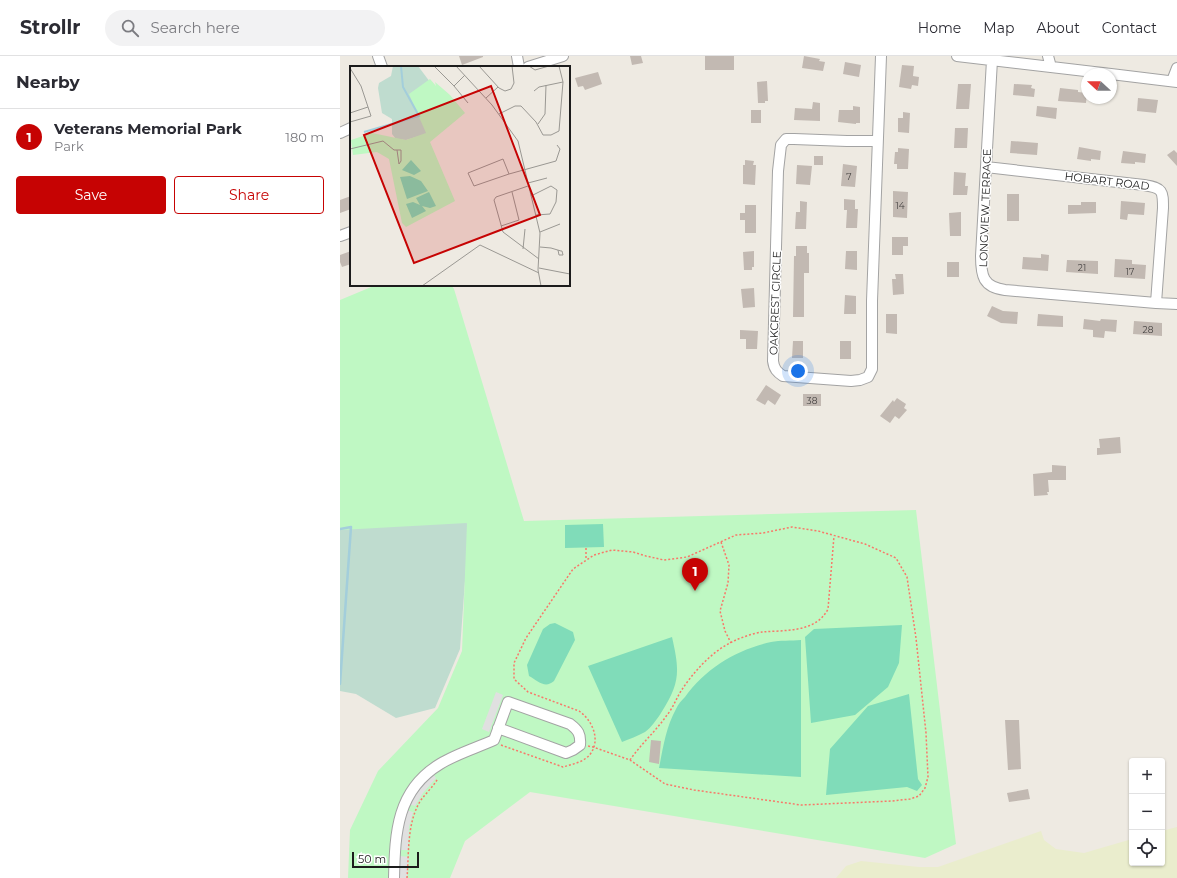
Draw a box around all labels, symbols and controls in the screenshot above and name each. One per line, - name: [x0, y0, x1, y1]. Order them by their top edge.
- search box: [105, 10, 385, 46]
- text: Strollr: [20, 16, 81, 39]
- icon: search: [119, 17, 141, 39]
- text: Search here: [151, 18, 240, 37]
- text: Home: [918, 19, 961, 37]
- text: Map: [983, 19, 1014, 37]
- text: About: [1036, 19, 1080, 37]
- text: Contact: [1102, 19, 1157, 37]
- inset map: [350, 66, 570, 286]
- north arrow: [1081, 68, 1117, 104]
- text: Nearby: [16, 72, 80, 92]
- text: Veterans Memorial Park: [54, 119, 242, 138]
- text: 1: [26, 129, 32, 145]
- text: 180 m: [285, 129, 324, 145]
- text: Park: [54, 138, 84, 154]
- street label: LONGVIEW TERRACE: [976, 148, 994, 268]
- street label: HOBART ROAD: [1064, 169, 1150, 193]
- house number: 7: [846, 171, 852, 182]
- button: Save: [16, 176, 166, 214]
- button: Share: [174, 176, 324, 214]
- house number: 14: [895, 200, 905, 211]
- street label: OAKCREST CIRCLE: [766, 251, 784, 355]
- house number: 21: [1078, 262, 1086, 273]
- house number: 17: [1126, 266, 1134, 277]
- house number: 28: [1143, 324, 1154, 335]
- your location: [788, 361, 808, 381]
- house number: 38: [807, 395, 818, 406]
- pin: 1: [682, 558, 708, 591]
- map controls: [1129, 758, 1165, 866]
- button: +: [1129, 758, 1165, 794]
- button: −: [1129, 794, 1165, 830]
- button: locate: [1129, 830, 1165, 866]
- scale bar: [352, 850, 419, 869]
- text: 50 m: [358, 852, 386, 866]

